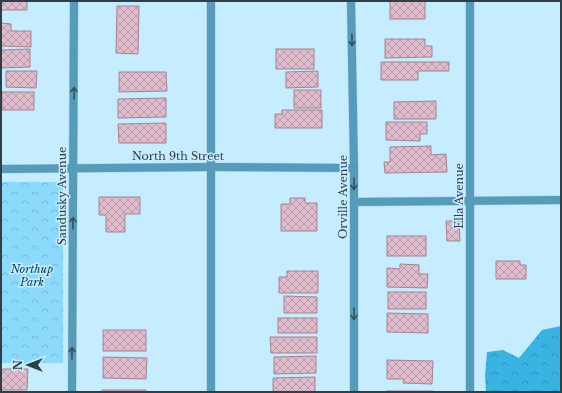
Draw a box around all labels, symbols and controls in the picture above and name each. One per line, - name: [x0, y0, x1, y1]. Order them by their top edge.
- one-way arrow: [348, 33, 356, 46]
- one-way arrow: [70, 87, 78, 100]
- street label: Sandusky Avenue: [55, 147, 69, 245]
- street label: North 9th Street: [132, 149, 225, 163]
- street label: Orville Avenue: [336, 155, 350, 239]
- street label: Ella Avenue: [452, 163, 466, 229]
- one-way arrow: [350, 177, 358, 190]
- one-way arrow: [69, 217, 77, 230]
- park label: Northup Park: [10, 262, 53, 289]
- one-way arrow: [350, 307, 358, 320]
- north arrow: [8, 345, 48, 385]
- one-way arrow: [68, 347, 76, 360]
- text: N: [11, 359, 25, 370]

